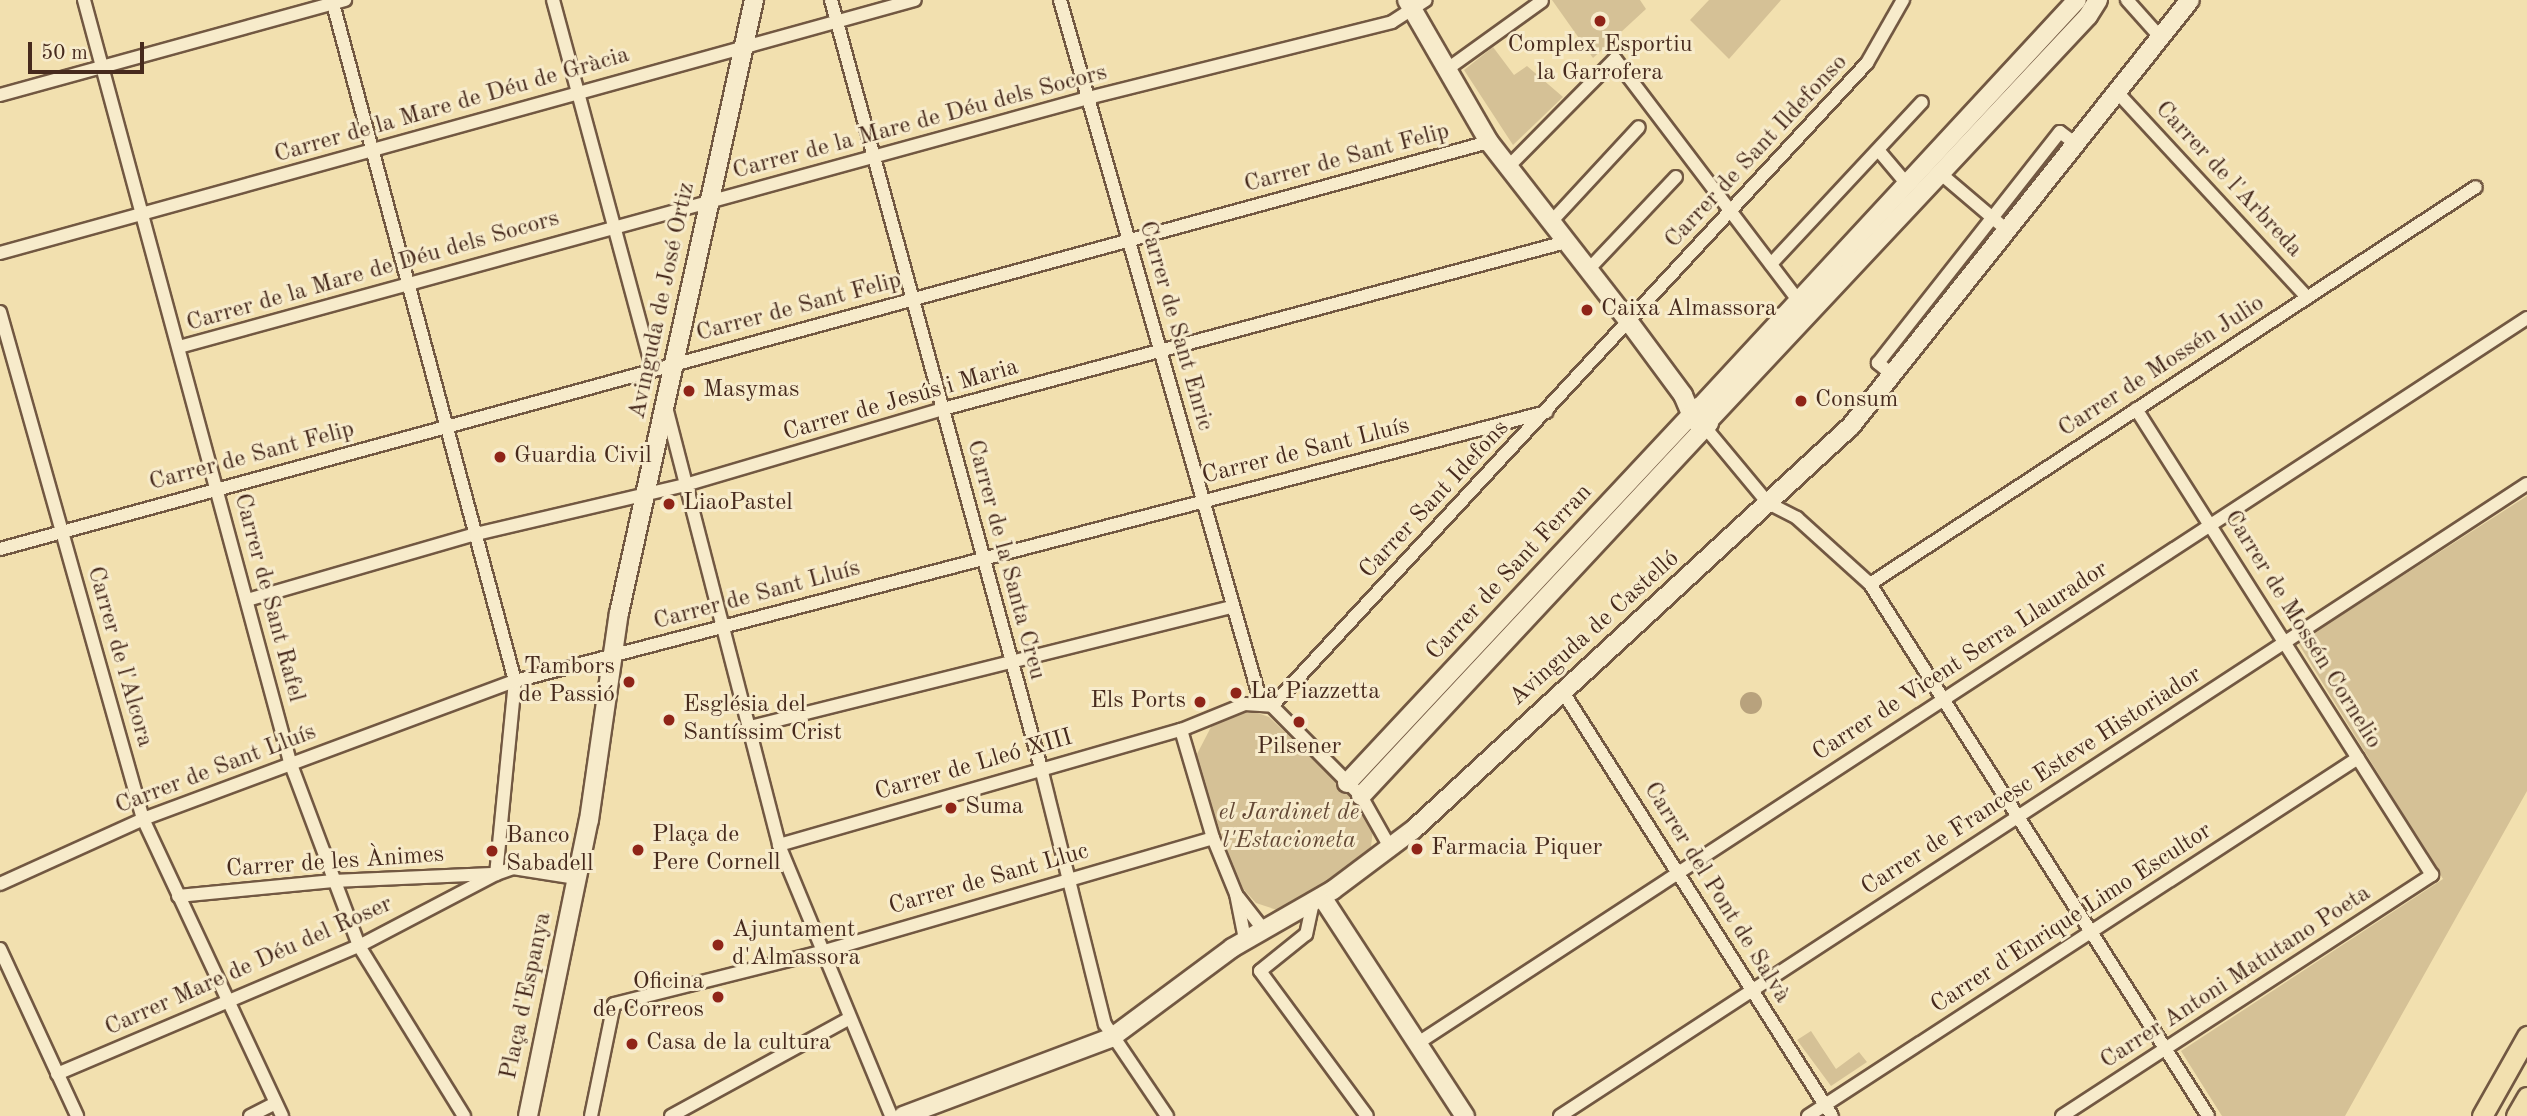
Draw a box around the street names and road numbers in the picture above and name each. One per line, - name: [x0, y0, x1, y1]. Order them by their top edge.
- street label: Carrer de la Mare de Déu de Gràcia: [271, 41, 633, 171]
- street label: Carrer de Sant Ildefonso: [1660, 49, 1854, 255]
- street label: Carrer de la Mare de Déu dels Socors: [730, 59, 1110, 187]
- street label: Carrer de l'Arbreda: [2148, 96, 2308, 264]
- street label: Carrer de Sant Felip: [1241, 118, 1453, 200]
- street label: Avinguda de José Ortiz: [624, 180, 702, 422]
- street label: Carrer de la Mare de Déu dels Socors: [183, 205, 563, 339]
- street label: Carrer de Sant Enric: [1131, 218, 1219, 434]
- street label: Carrer de Sant Felip: [693, 267, 905, 349]
- street label: Carrer de Mossén Julio: [2054, 290, 2270, 444]
- street label: Carrer de Jesús i Maria: [780, 354, 1022, 448]
- street label: Carrer de Sant Lluís: [1199, 412, 1413, 492]
- street label: Carrer Sant Idefons: [1354, 415, 1516, 585]
- street label: Carrer de Sant Felip: [146, 416, 358, 498]
- street label: Carrer de la Santa Creu: [959, 437, 1051, 683]
- street label: Carrer de Sant Ferran: [1421, 479, 1599, 667]
- street label: Carrer de Sant Rafel: [226, 491, 310, 705]
- street label: Carrer de Mossén Cornelio: [2217, 505, 2387, 755]
- street label: Avinguda de Castelló: [1504, 545, 1686, 713]
- street label: Carrer de Sant Lluís: [651, 555, 863, 637]
- street label: Carrer de Vicent Serra Llaurador: [1808, 556, 2114, 768]
- street label: Carrer de l'Alcora: [79, 563, 159, 751]
- street label: Carrer de Francesc Esteve Historiador: [1857, 661, 2207, 903]
- street label: Carrer de Sant Lluís: [112, 718, 320, 822]
- street label: Carrer de Lleó XIII: [872, 724, 1076, 808]
- street label: Carrer del Pont de Salvà: [1636, 777, 1796, 1009]
- street label: Carrer d'Enrique Limo Escultor: [1926, 817, 2218, 1021]
- street label: Carrer de Sant Lluc: [886, 838, 1092, 922]
- street label: Carrer de les Ànimes: [225, 841, 445, 885]
- street label: Carrer Antoni Matutano Poeta: [2096, 880, 2376, 1076]
- street label: Carrer Mare de Déu del Roser: [101, 890, 397, 1044]
- street label: Plaça d'Espanya: [495, 910, 559, 1082]

